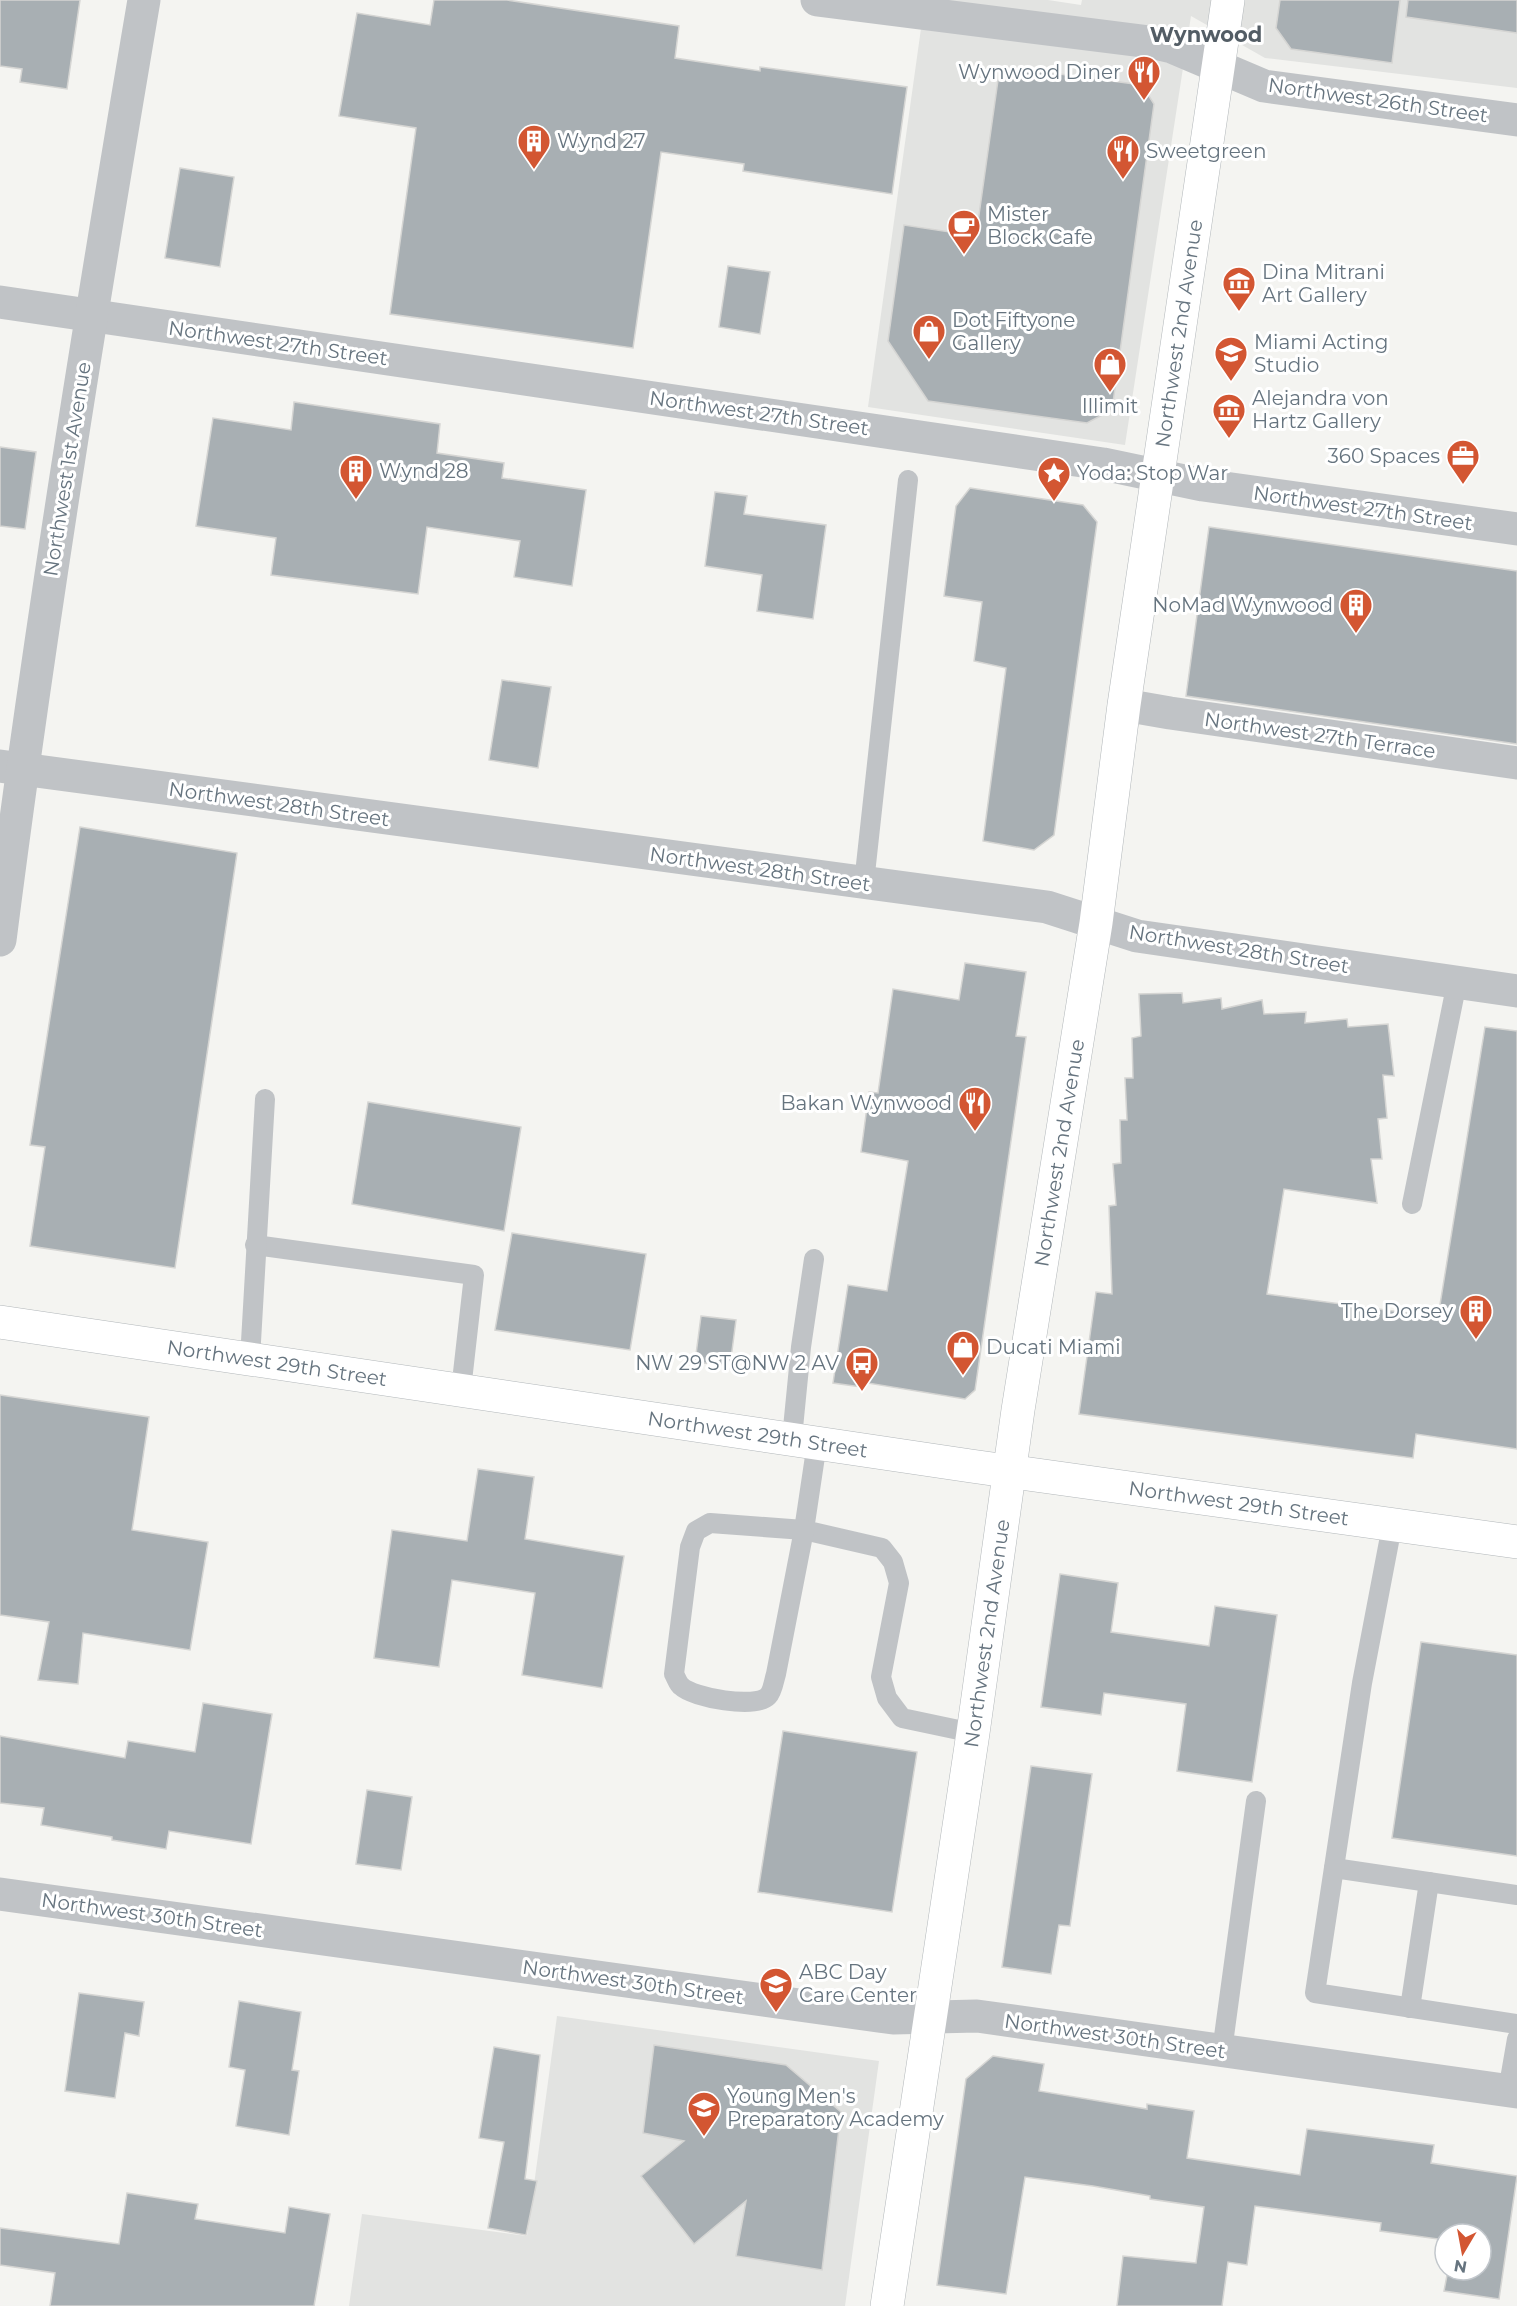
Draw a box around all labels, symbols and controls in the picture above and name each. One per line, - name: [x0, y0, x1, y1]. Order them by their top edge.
- district label: Wynwood: [1150, 22, 1262, 47]
- restaurant icon: Wynwood Diner: [1126, 54, 1162, 101]
- place label: Wynwood Diner: [958, 60, 1121, 84]
- street label: Northwest 26th Street: [1266, 73, 1490, 127]
- building icon: Wynd 27: [516, 123, 552, 170]
- place label: Wynd 27: [557, 129, 645, 153]
- restaurant icon: Sweetgreen: [1105, 133, 1141, 180]
- place label: Sweetgreen: [1146, 139, 1266, 163]
- place label: Mister Block Cafe: [987, 202, 1093, 249]
- cafe icon: Mister Block Cafe: [946, 208, 982, 255]
- street label: Northwest 2nd Avenue: [1150, 218, 1207, 449]
- place label: Dina Mitrani Art Gallery: [1262, 260, 1385, 307]
- museum icon: Dina Mitrani Art Gallery: [1221, 265, 1257, 312]
- place label: Dot Fiftyone Gallery: [952, 308, 1075, 355]
- shop icon: Dot Fiftyone Gallery: [911, 313, 947, 360]
- street label: Northwest 27th Street: [167, 316, 389, 370]
- place label: Miami Acting Studio: [1254, 330, 1388, 377]
- school or university icon: Miami Acting Studio: [1213, 335, 1249, 382]
- shop icon: Illimit: [1092, 346, 1128, 393]
- street label: Northwest 1st Avenue: [38, 360, 96, 578]
- street label: Northwest 27th Street: [648, 386, 870, 440]
- place label: Alejandra von Hartz Gallery: [1252, 386, 1389, 433]
- museum icon: Alejandra von Hartz Gallery: [1211, 392, 1247, 439]
- place label: Illimit: [1082, 394, 1138, 418]
- office icon: 360 Spaces: [1445, 438, 1481, 485]
- place label: 360 Spaces: [1328, 444, 1440, 468]
- building icon: Wynd 28: [338, 453, 374, 500]
- place icon: Yoda: Stop War: [1036, 455, 1072, 502]
- place label: Wynd 28: [379, 459, 469, 483]
- place label: Yoda: Stop War: [1077, 461, 1228, 485]
- street label: Northwest 27th Street: [1252, 481, 1474, 535]
- building icon: NoMad Wynwood: [1338, 587, 1374, 634]
- place label: NoMad Wynwood: [1152, 593, 1333, 617]
- street label: Northwest 27th Terrace: [1203, 707, 1437, 763]
- street label: Northwest 28th Street: [167, 777, 391, 831]
- street label: Northwest 28th Street: [648, 842, 872, 896]
- street label: Northwest 28th Street: [1127, 920, 1351, 978]
- street label: Northwest 2nd Avenue: [1029, 1037, 1089, 1268]
- restaurant icon: Bakan Wynwood: [957, 1085, 993, 1132]
- place label: Bakan Wynwood: [781, 1091, 952, 1115]
- building icon: The Dorsey: [1458, 1293, 1494, 1340]
- place label: The Dorsey: [1341, 1299, 1453, 1323]
- shop icon: Ducati Miami: [945, 1329, 981, 1376]
- street label: Northwest 29th Street: [165, 1335, 389, 1391]
- place label: Ducati Miami: [986, 1335, 1121, 1359]
- bus stop icon: NW 29 ST@NW 2 AV: [844, 1345, 880, 1392]
- place label: NW 29 ST@NW 2 AV: [635, 1351, 839, 1375]
- street label: Northwest 29th Street: [646, 1406, 869, 1463]
- street label: Northwest 29th Street: [1127, 1476, 1351, 1530]
- street label: Northwest 2nd Avenue: [959, 1518, 1015, 1749]
- street label: Northwest 30th Street: [40, 1888, 264, 1942]
- street label: Northwest 30th Street: [521, 1955, 745, 2009]
- place label: ABC Day Care Center: [799, 1960, 917, 2007]
- school or university icon: ABC Day Care Center: [758, 1966, 794, 2013]
- street label: Northwest 30th Street: [1003, 2009, 1227, 2063]
- place label: Young Men's Preparatory Academy: [727, 2084, 944, 2131]
- school or university icon: Young Men's Preparatory Academy: [686, 2090, 722, 2137]
- north arrow: [1433, 2222, 1493, 2282]
- text: N: [1452, 2256, 1469, 2277]

